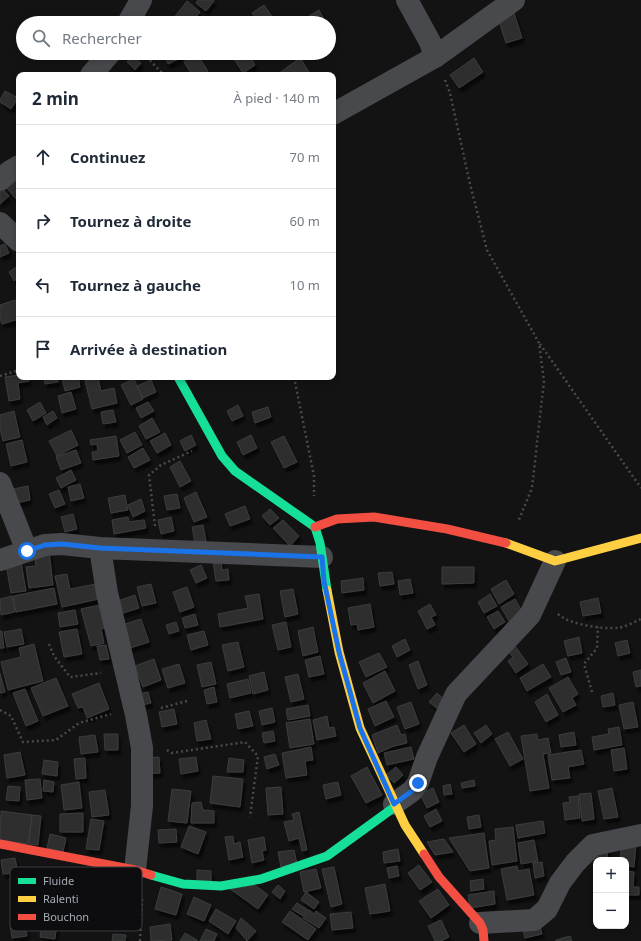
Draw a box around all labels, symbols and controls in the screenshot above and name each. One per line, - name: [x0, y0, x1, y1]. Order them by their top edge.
- search box: [16, 16, 336, 60]
- icon: search: [30, 27, 52, 49]
- text: Rechercher: [62, 28, 142, 48]
- text: 2 min: [32, 87, 79, 110]
- text: À pied · 140 m: [234, 89, 320, 107]
- icon: ahead: [32, 146, 54, 168]
- text: Continuez: [70, 147, 145, 167]
- text: 70 m: [290, 148, 320, 166]
- icon: right: [32, 210, 54, 232]
- text: Tournez à droite: [70, 211, 191, 231]
- text: 60 m: [290, 212, 320, 230]
- icon: left: [32, 274, 54, 296]
- text: Tournez à gauche: [70, 275, 201, 295]
- text: 10 m: [290, 276, 320, 294]
- icon: arrive: [32, 338, 54, 360]
- text: Arrivée à destination: [70, 339, 227, 359]
- route start: [18, 542, 36, 560]
- route end: [409, 774, 427, 792]
- map controls: [593, 857, 629, 929]
- button: +: [593, 857, 629, 893]
- legend: [10, 867, 142, 931]
- text: Fluide: [43, 873, 74, 888]
- text: Ralenti: [43, 891, 79, 906]
- button: −: [593, 893, 629, 929]
- text: Bouchon: [43, 909, 89, 924]

